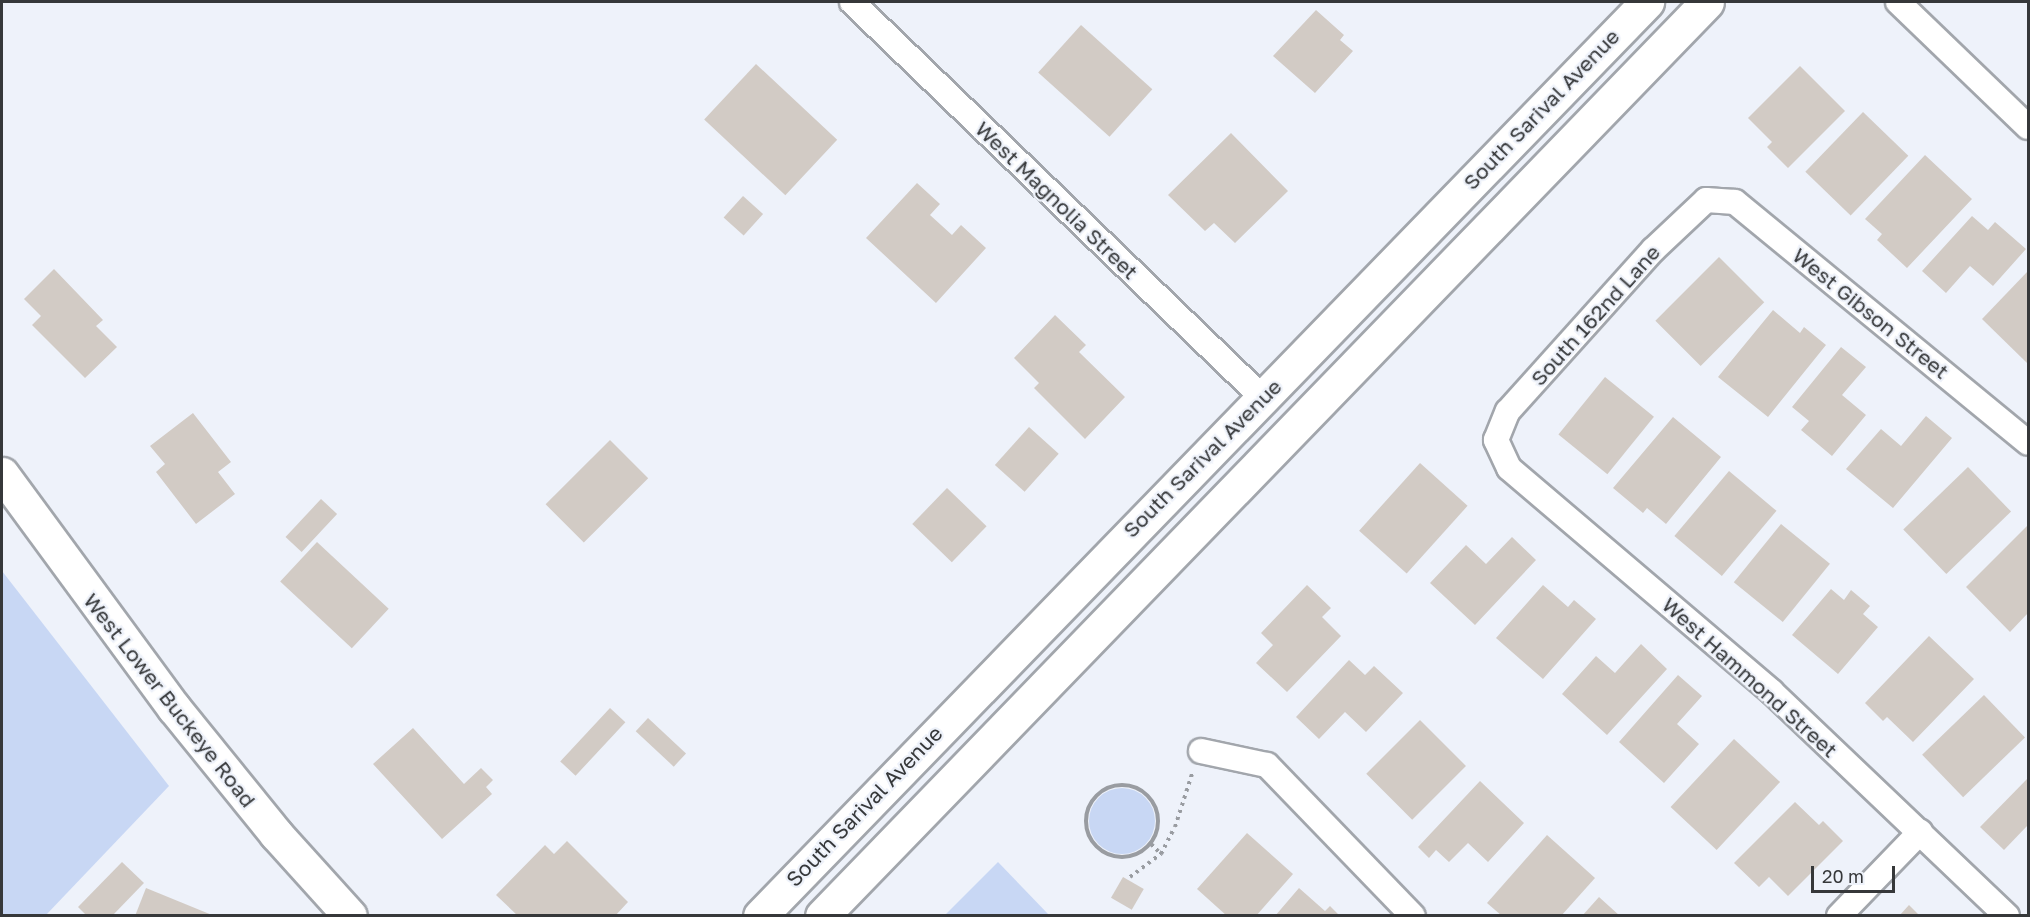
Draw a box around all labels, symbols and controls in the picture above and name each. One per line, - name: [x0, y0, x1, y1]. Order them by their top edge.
- street label: South Sarival Avenue: [1458, 23, 1624, 195]
- street label: West Magnolia Street: [970, 116, 1144, 284]
- street label: South 162nd Lane: [1525, 239, 1665, 391]
- street label: West Gibson Street: [1788, 242, 1954, 384]
- street label: South Sarival Avenue: [1118, 374, 1286, 542]
- street label: West Lower Buckeye Road: [79, 588, 261, 812]
- street label: West Hammond Street: [1657, 592, 1843, 762]
- street label: South Sarival Avenue: [781, 720, 947, 892]
- scale bar: [1814, 854, 1898, 892]
- text: 20 m: [1822, 865, 1864, 887]

